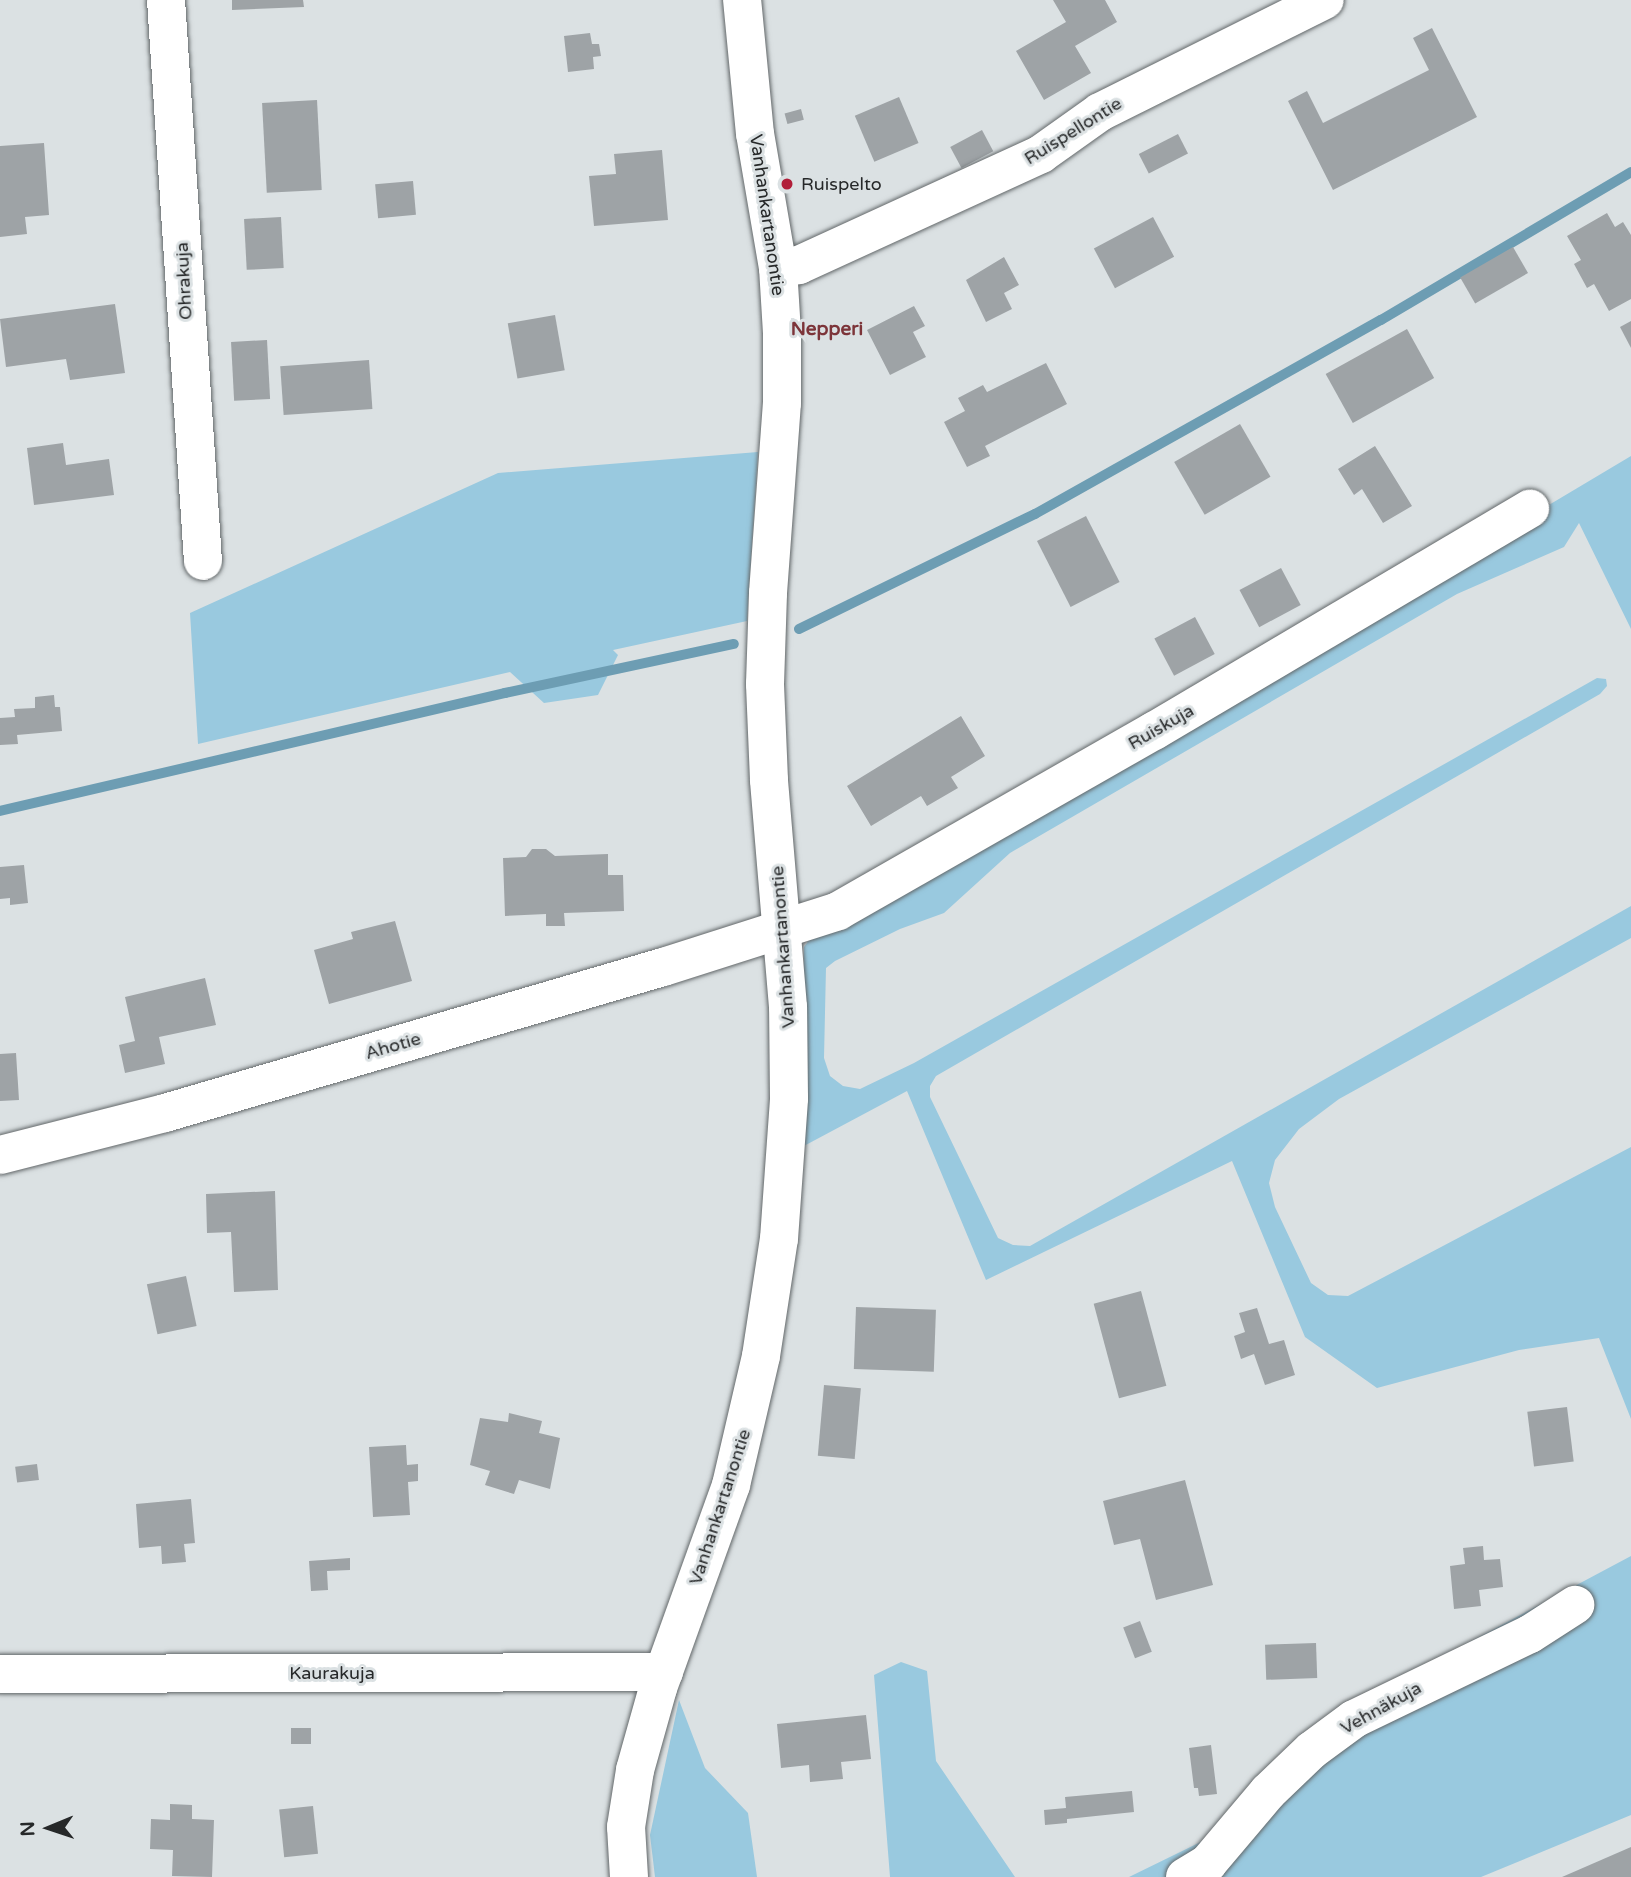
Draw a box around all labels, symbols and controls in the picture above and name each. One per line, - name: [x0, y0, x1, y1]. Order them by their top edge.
- street label: Ruispellontie: [1020, 93, 1126, 169]
- street label: Vanhankartanontie: [745, 133, 789, 297]
- place label: Ruispelto: [801, 173, 882, 195]
- marker: Ruispelto: [779, 176, 795, 192]
- street label: Ohrakuja: [171, 242, 197, 320]
- district label: Nepperi: [791, 319, 863, 341]
- street label: Ruiskuja: [1124, 700, 1198, 754]
- street label: Vanhankartanontie: [767, 865, 799, 1029]
- street label: Ahotie: [363, 1028, 423, 1064]
- street label: Vanhankartanontie: [685, 1426, 755, 1588]
- street label: Kaurakuja: [289, 1662, 375, 1684]
- street label: Vehnäkuja: [1337, 1677, 1425, 1739]
- north arrow: [14, 1793, 84, 1863]
- text: N: [17, 1821, 39, 1837]

